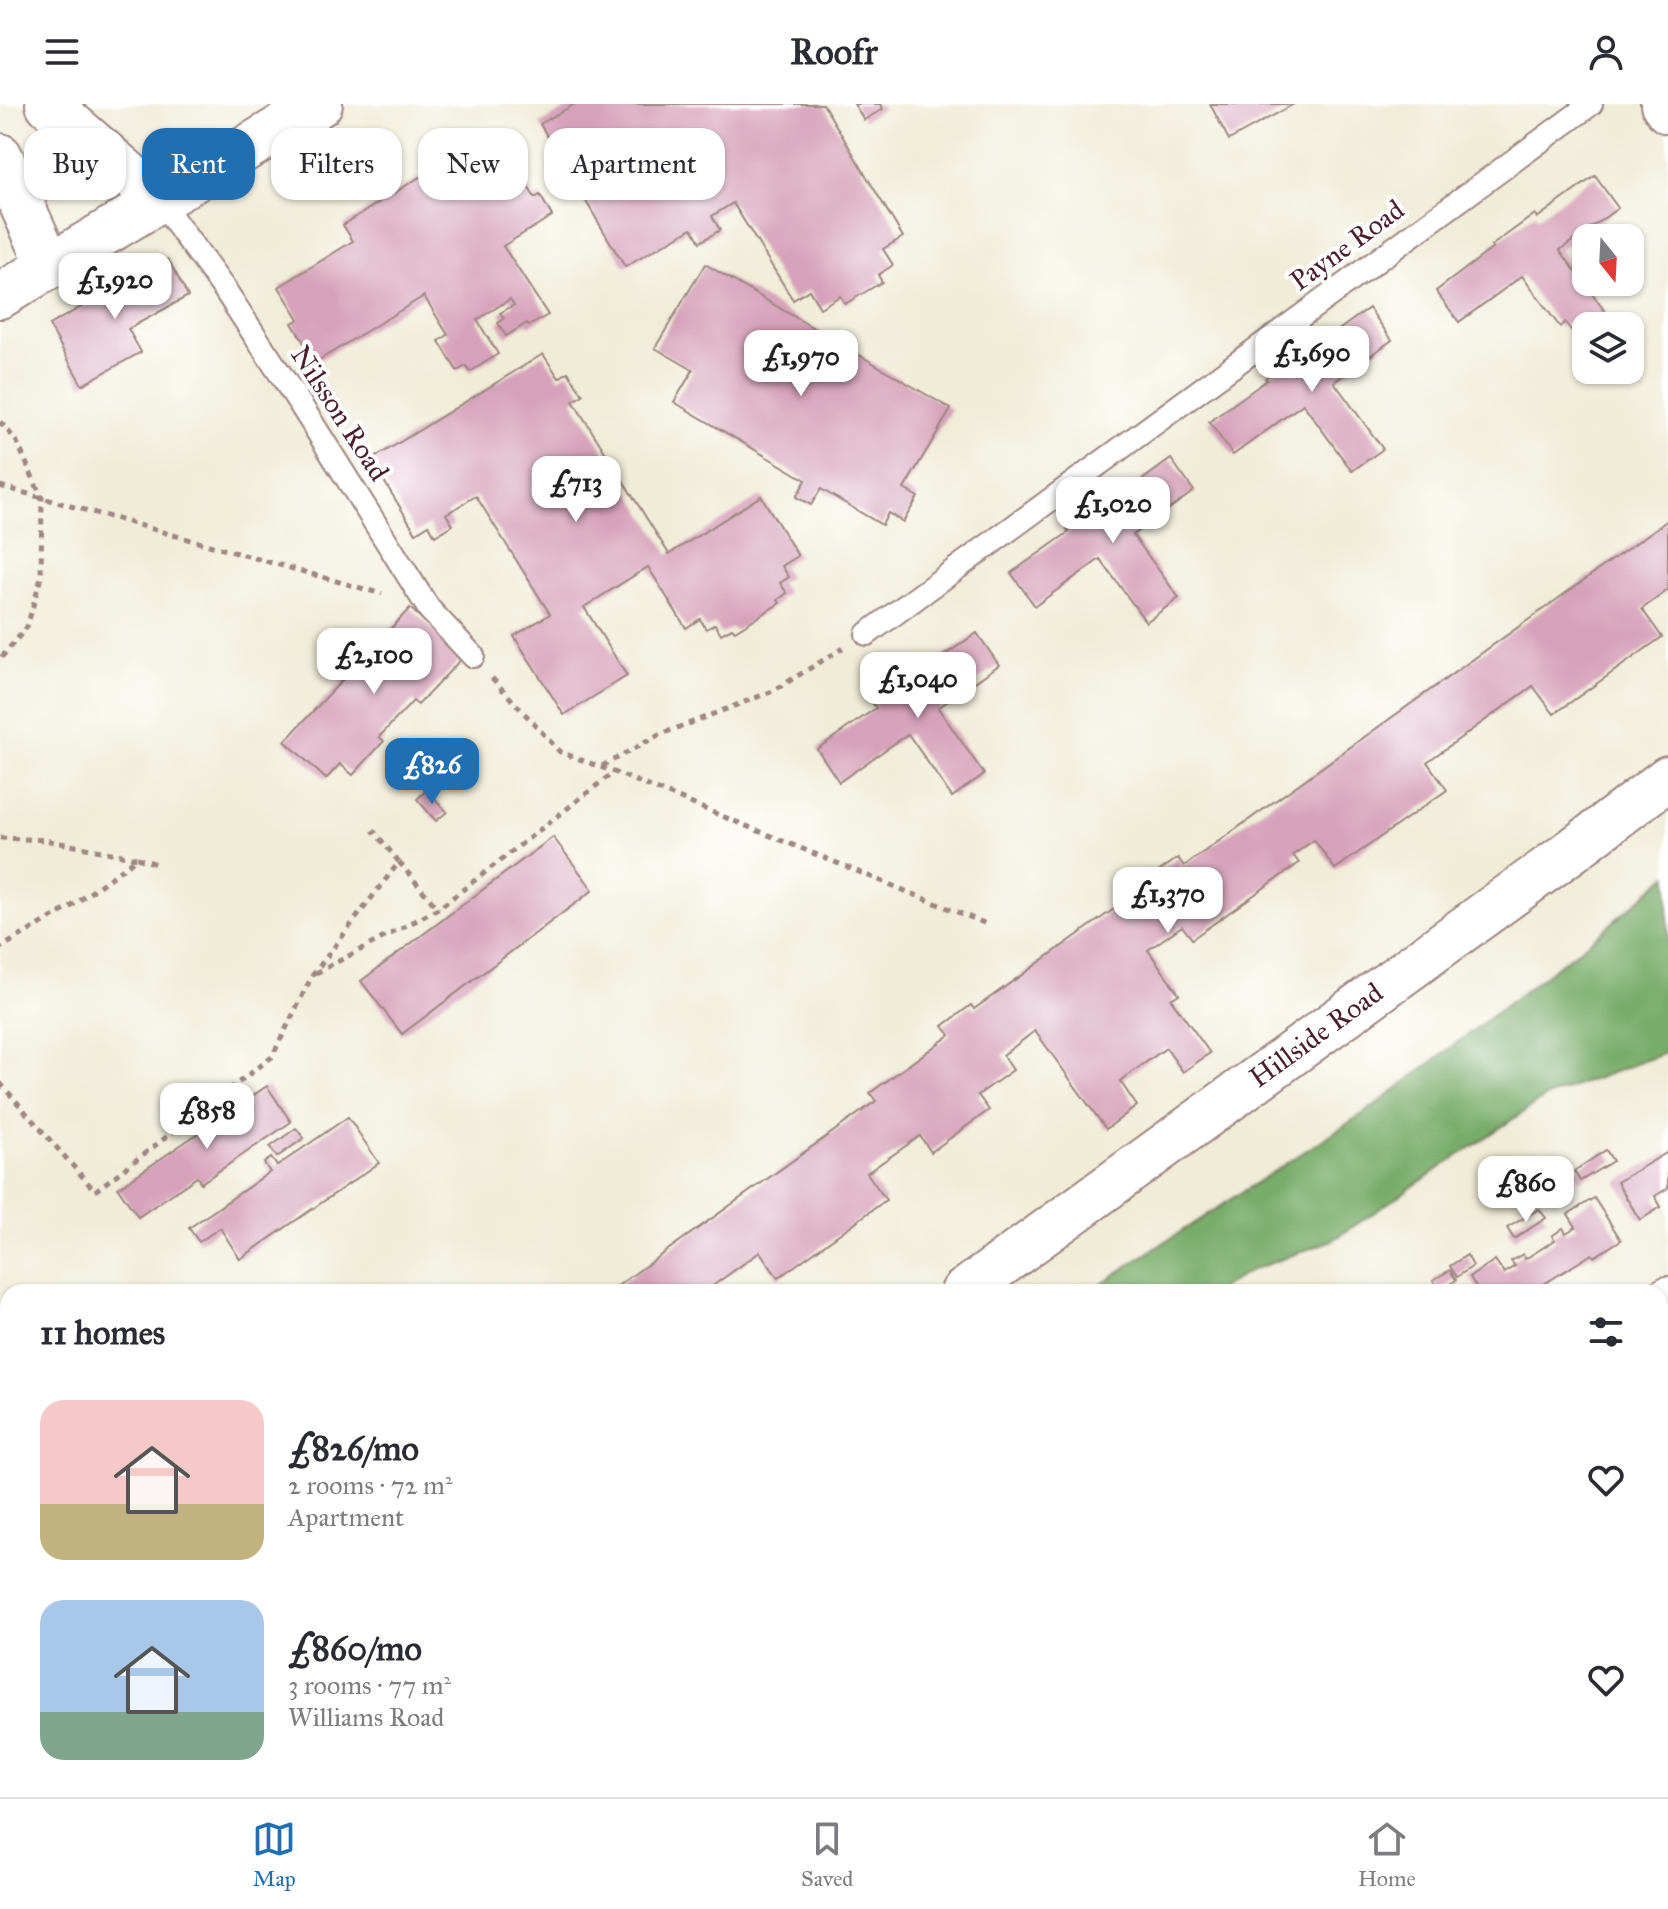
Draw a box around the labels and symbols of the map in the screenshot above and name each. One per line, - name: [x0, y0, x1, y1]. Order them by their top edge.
- street label: Payne Road: [1283, 192, 1411, 298]
- north arrow: [1572, 224, 1644, 296]
- pin: £1,920: [50, 253, 180, 321]
- pin: £1,690: [1247, 326, 1377, 394]
- pin: £1,970: [736, 330, 866, 398]
- street label: Nilsson Road: [283, 339, 397, 487]
- pin: £713: [529, 456, 623, 524]
- pin: £1,020: [1048, 477, 1178, 545]
- pin: £2,100: [309, 628, 439, 696]
- pin: £1,040: [853, 652, 983, 720]
- pin: £826: [385, 738, 479, 806]
- pin: £1,370: [1103, 867, 1233, 935]
- street label: Hillside Road: [1242, 975, 1390, 1095]
- pin: £858: [160, 1083, 254, 1151]
- pin: £860: [1479, 1156, 1573, 1224]

